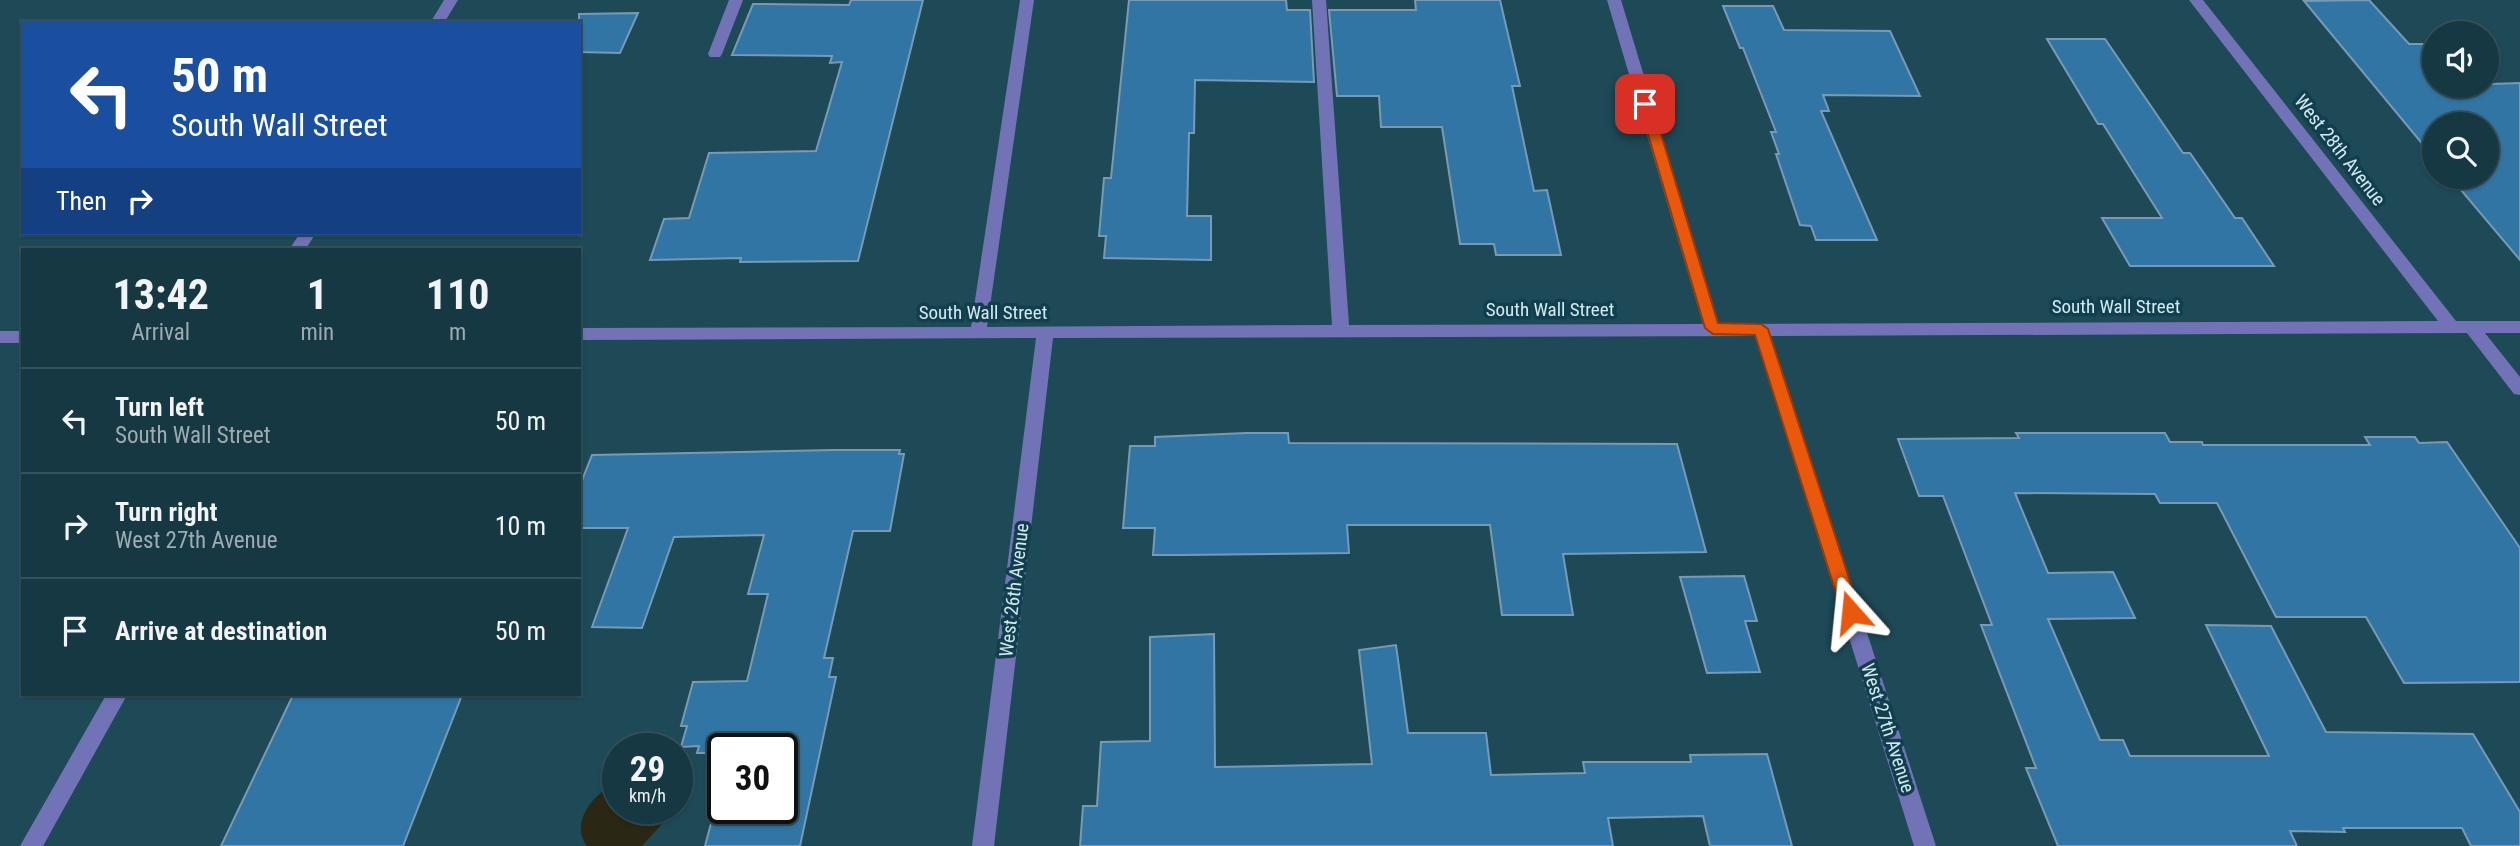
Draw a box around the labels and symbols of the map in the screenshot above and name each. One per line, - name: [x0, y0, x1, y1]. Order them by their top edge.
- pin: [1615, 74, 1675, 134]
- street label: West 28th Avenue: [2290, 90, 2390, 210]
- street label: South Wall Street: [2052, 295, 2180, 318]
- street label: South Wall Street: [1486, 298, 1614, 321]
- street label: South Wall Street: [919, 301, 1047, 324]
- street label: West 26th Avenue: [994, 522, 1034, 658]
- position arrow: [1814, 575, 1888, 649]
- street label: West 27th Avenue: [1856, 661, 1920, 796]
- speed limit sign: 30: [707, 733, 798, 824]

